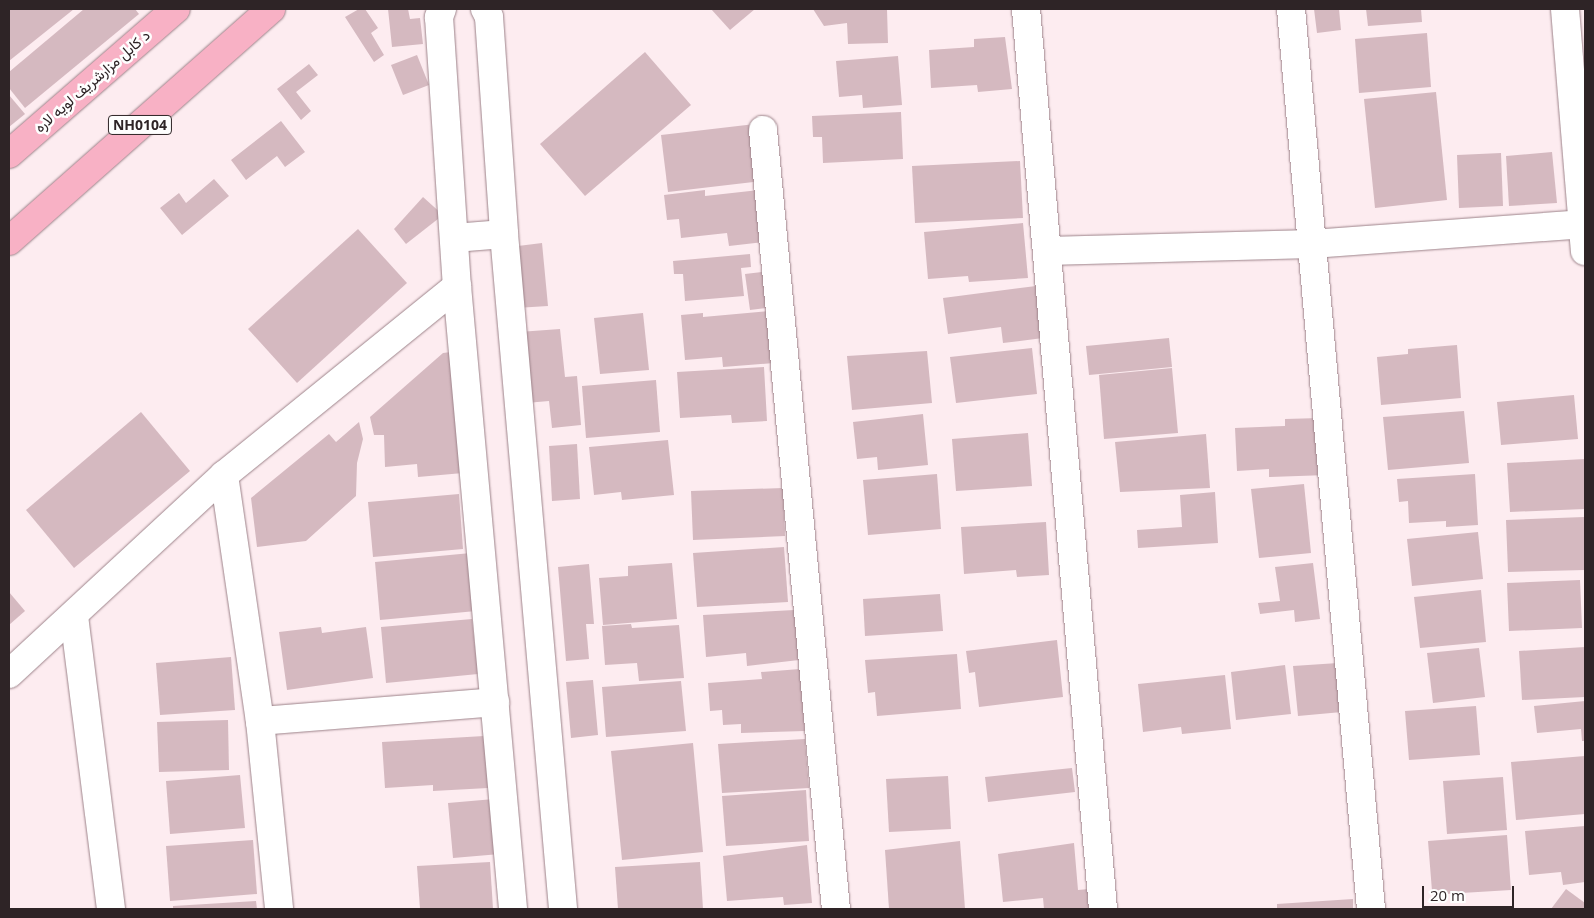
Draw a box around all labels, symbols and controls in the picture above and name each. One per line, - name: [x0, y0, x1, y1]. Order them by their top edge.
- street label: د کابل مزارشریف لویه لاره: [31, 26, 153, 136]
- road number: NH0104: [108, 114, 172, 136]
- scale bar: [1424, 876, 1516, 908]
- text: 20 m: [1430, 885, 1465, 905]

